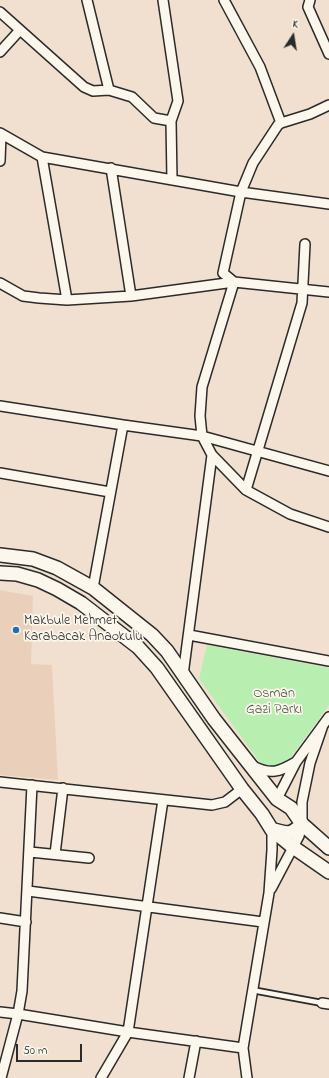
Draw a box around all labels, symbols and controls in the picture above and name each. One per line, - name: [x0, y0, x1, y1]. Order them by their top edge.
- north arrow: [273, 16, 313, 56]
- text: K: [291, 16, 300, 33]
- place label: Makbule Mehmet Karabacak Anaokulu: [24, 614, 143, 646]
- marker: Makbule Mehmet Karabacak Anaokulu: [11, 625, 21, 635]
- park label: Osman Gazi Parkı: [246, 687, 302, 720]
- scale bar: [18, 1036, 84, 1062]
- text: 50 m: [23, 1042, 47, 1060]

